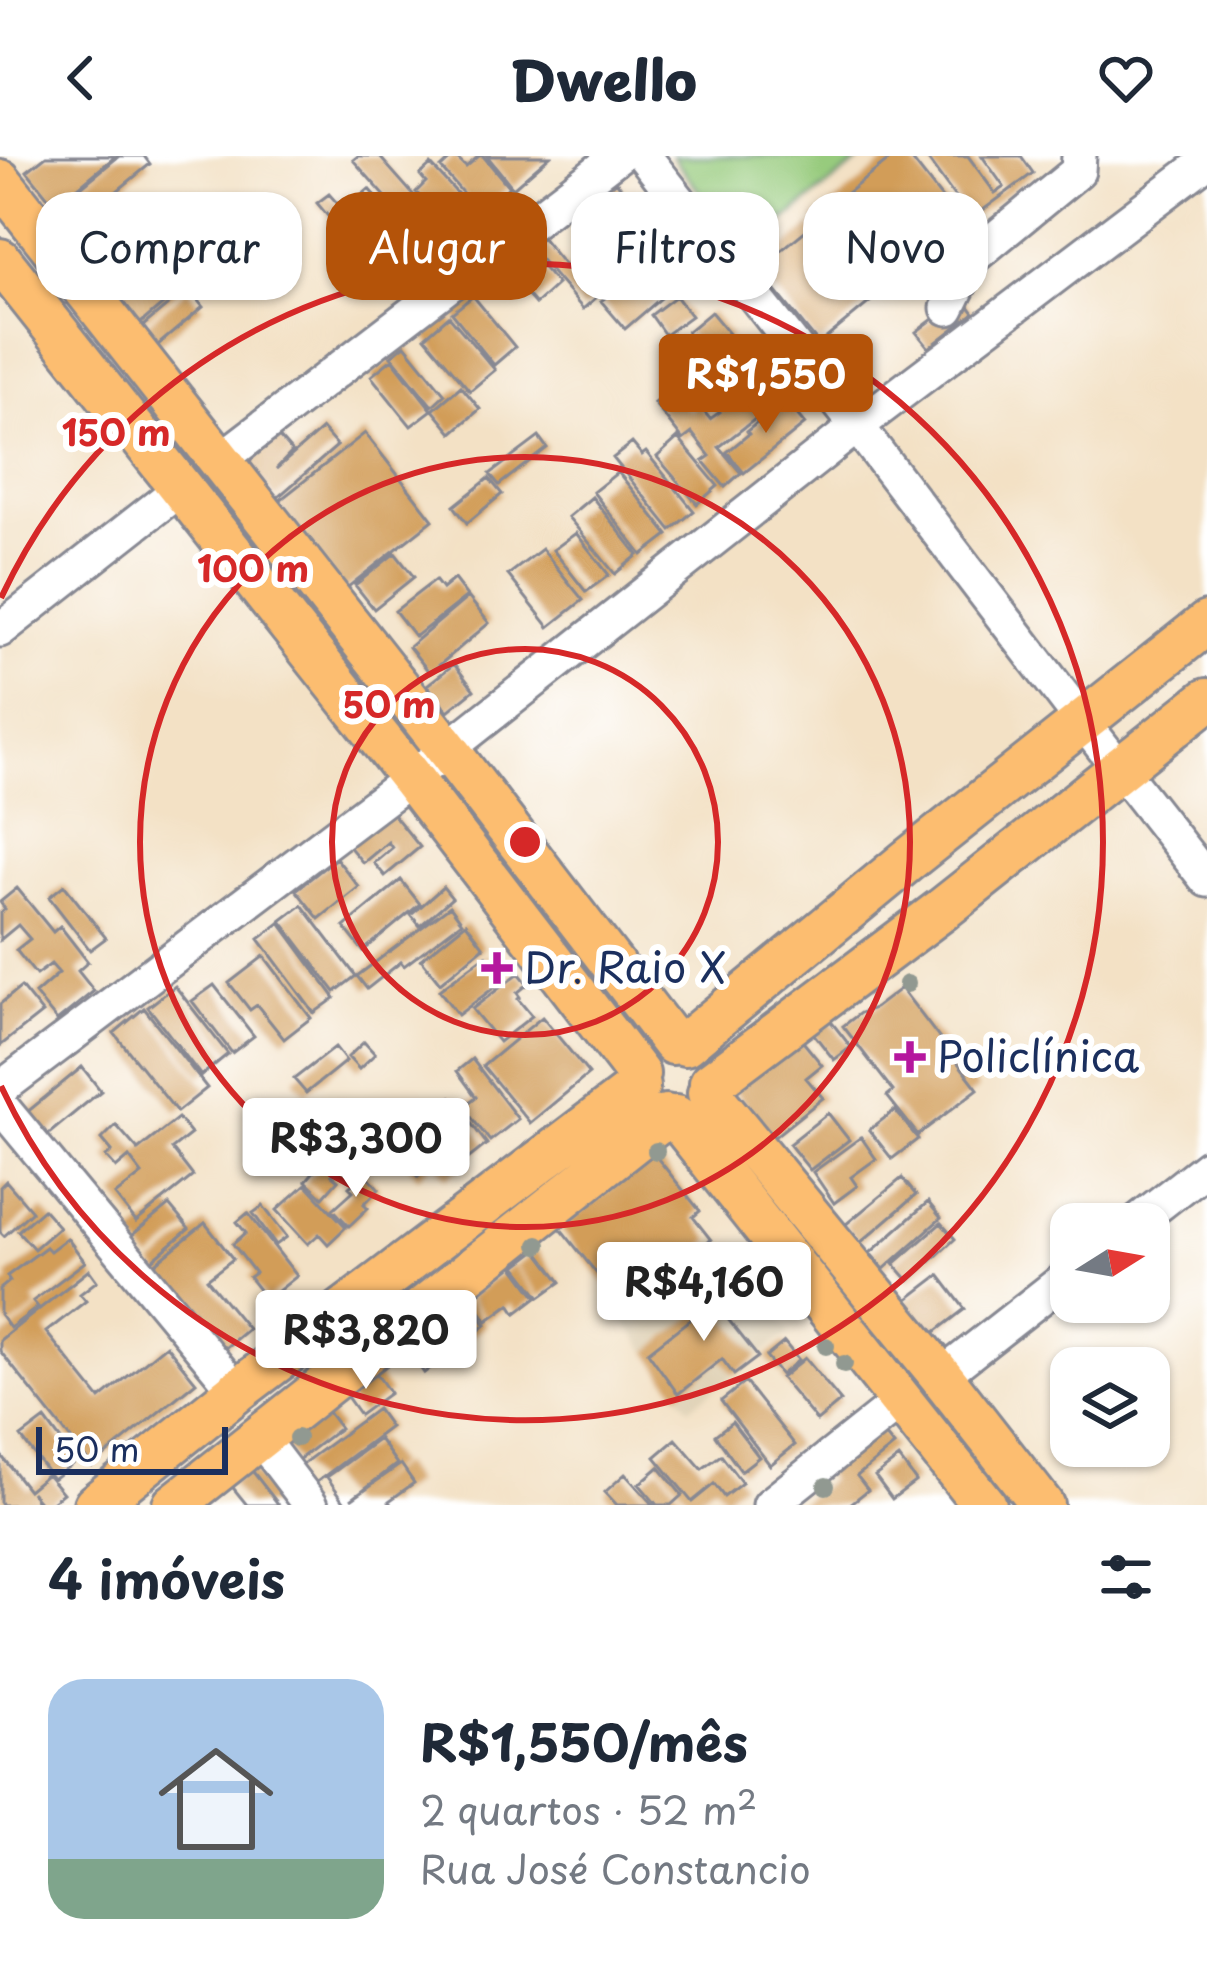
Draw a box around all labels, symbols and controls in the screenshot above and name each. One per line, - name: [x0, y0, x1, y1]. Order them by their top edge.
- text: Dwello: [510, 38, 697, 119]
- icon: back: [48, 45, 114, 111]
- icon: heart: [1093, 45, 1159, 111]
- chip: Comprar: [36, 192, 302, 300]
- chip: Alugar: [326, 192, 547, 300]
- chip: Filtros: [571, 192, 779, 300]
- chip: Novo: [803, 192, 988, 300]
- pin: R$1,550: [655, 334, 877, 436]
- text: R$1,550: [686, 343, 846, 402]
- text: 150 m: [61, 404, 171, 458]
- text: 100 m: [197, 540, 309, 594]
- text: 50 m: [342, 676, 436, 730]
- centre of rings: [504, 821, 546, 863]
- place label: Dr. Raio X: [524, 934, 726, 997]
- marker: Dr. Raio X: [481, 952, 513, 984]
- place label: Policlínica: [937, 1023, 1140, 1086]
- marker: Policlínica: [894, 1041, 926, 1073]
- pin: R$3,300: [245, 1098, 467, 1200]
- text: R$3,300: [270, 1107, 442, 1166]
- north arrow: [1050, 1203, 1170, 1323]
- map controls: [1050, 1203, 1170, 1467]
- pin: R$4,160: [593, 1242, 815, 1344]
- text: R$4,160: [624, 1251, 784, 1310]
- pin: R$3,820: [255, 1290, 477, 1392]
- text: R$3,820: [283, 1299, 449, 1358]
- button: layers: [1050, 1347, 1170, 1467]
- scale bar: [36, 1421, 228, 1474]
- text: 50 m: [54, 1423, 140, 1473]
- text: 4 imóveis: [48, 1539, 285, 1616]
- icon: filters: [1093, 1544, 1159, 1610]
- text: R$1,550/mês: [420, 1702, 748, 1779]
- icon: home: [144, 1727, 288, 1871]
- text: 2 quartos · 52 m²: [420, 1779, 757, 1838]
- text: Rua José Constancio: [420, 1838, 811, 1897]

